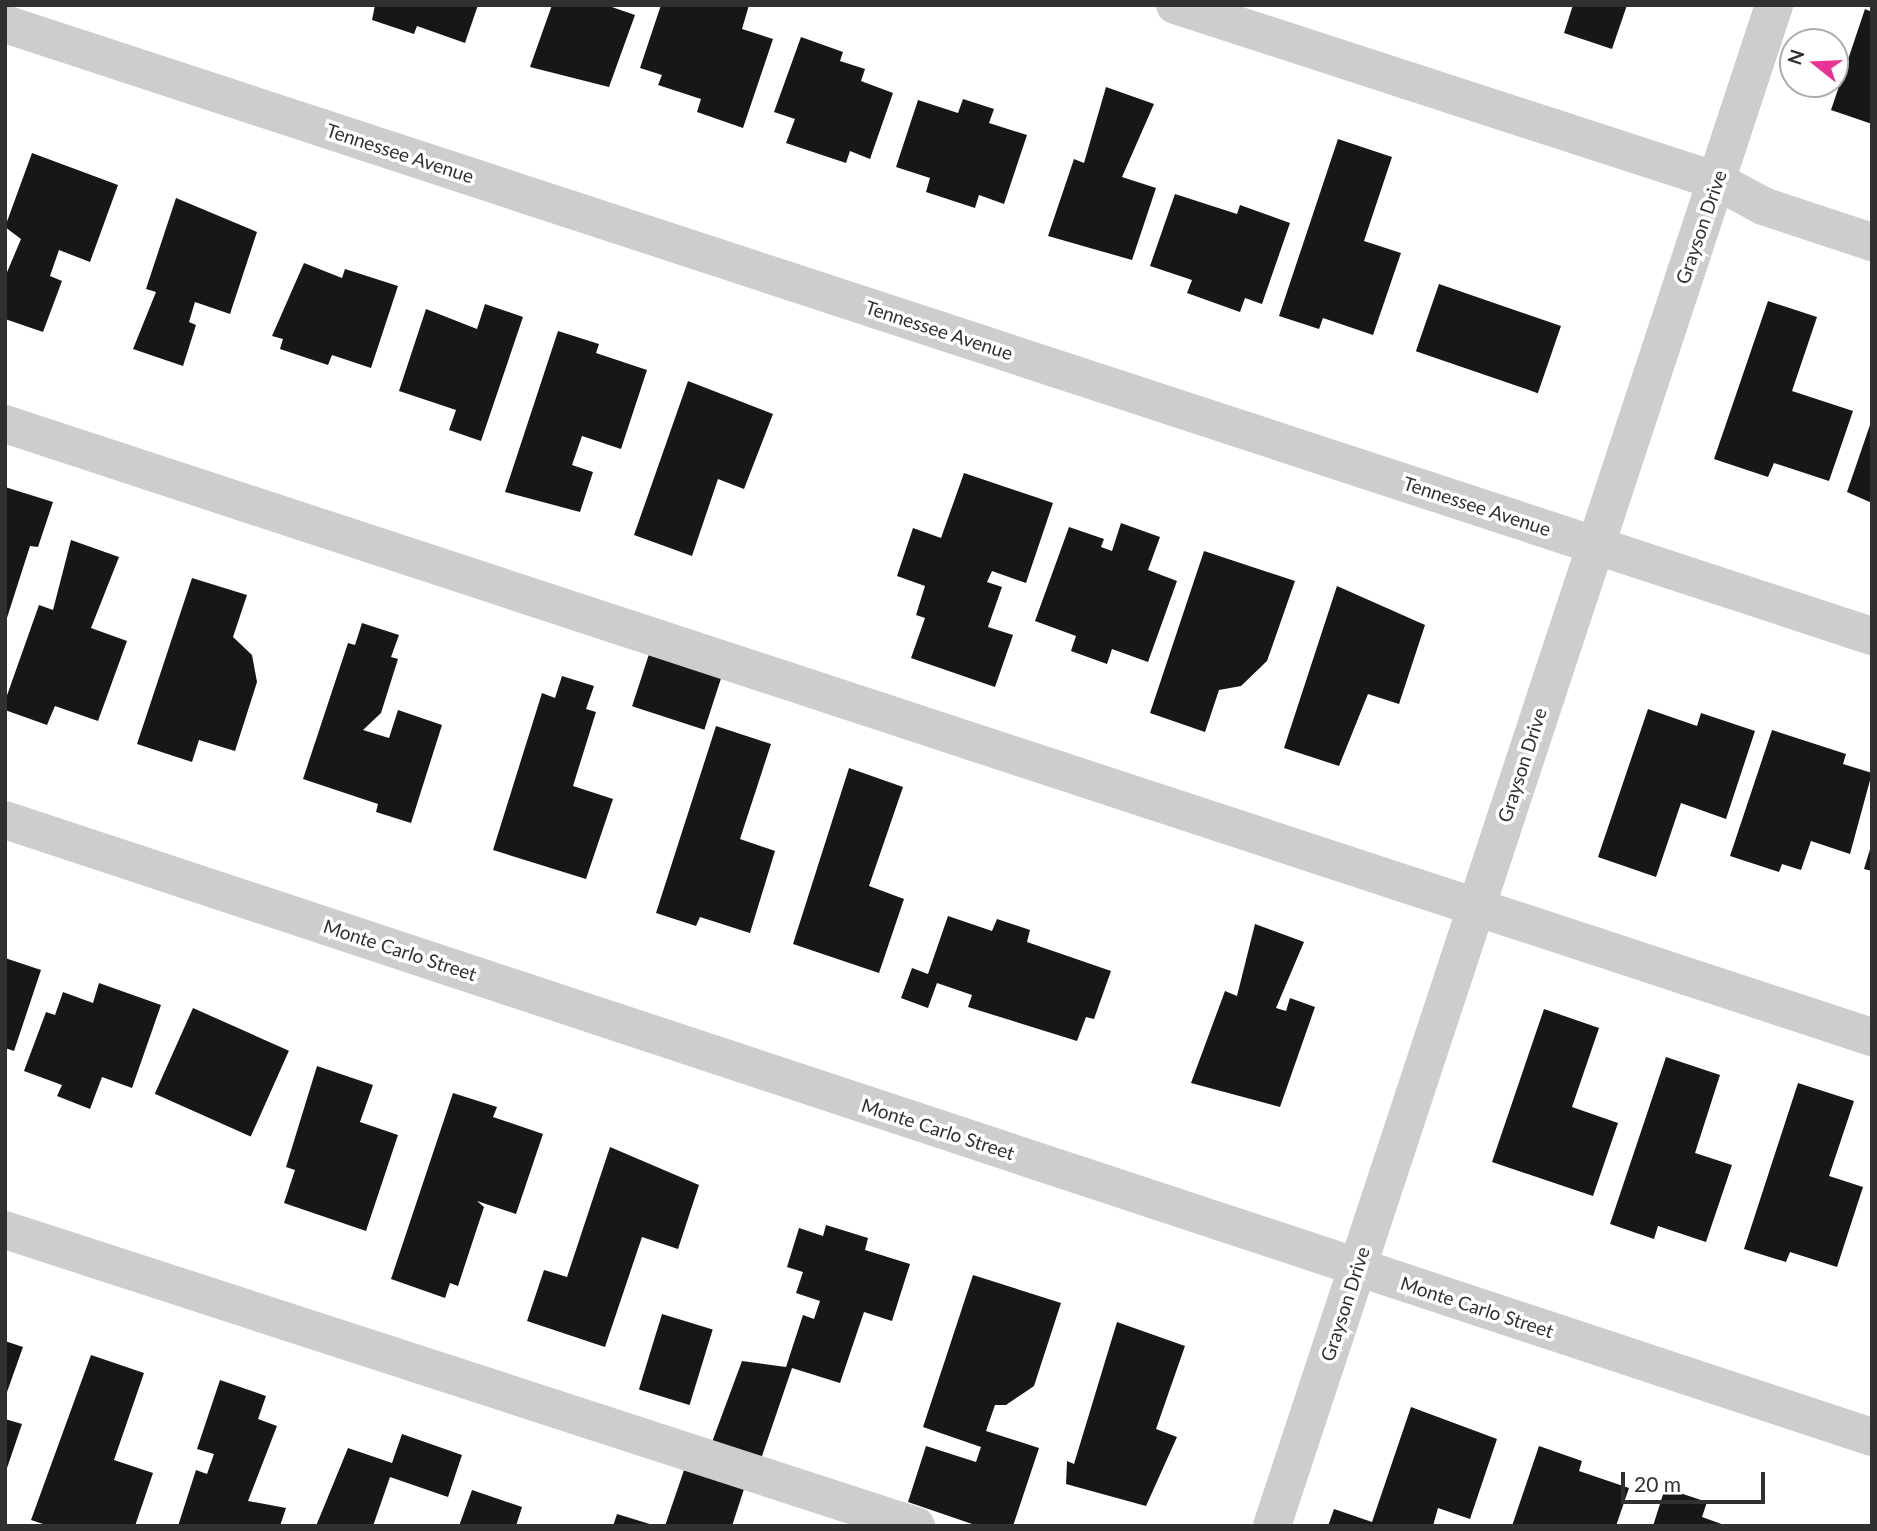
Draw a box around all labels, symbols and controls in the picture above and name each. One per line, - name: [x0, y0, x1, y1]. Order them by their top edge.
- north arrow: [1779, 28, 1849, 98]
- text: N: [1782, 46, 1809, 67]
- street label: Tennessee Avenue: [323, 118, 477, 188]
- street label: Grayson Drive: [1671, 167, 1731, 287]
- street label: Tennessee Avenue: [862, 295, 1016, 365]
- street label: Tennessee Avenue: [1400, 471, 1554, 541]
- street label: Grayson Drive: [1493, 705, 1551, 825]
- street label: Monte Carlo Street: [321, 915, 479, 985]
- street label: Monte Carlo Street: [859, 1094, 1017, 1164]
- street label: Grayson Drive: [1316, 1244, 1374, 1364]
- street label: Monte Carlo Street: [1398, 1272, 1556, 1342]
- scale bar: [1625, 1458, 1769, 1502]
- text: 20 m: [1634, 1471, 1681, 1496]

